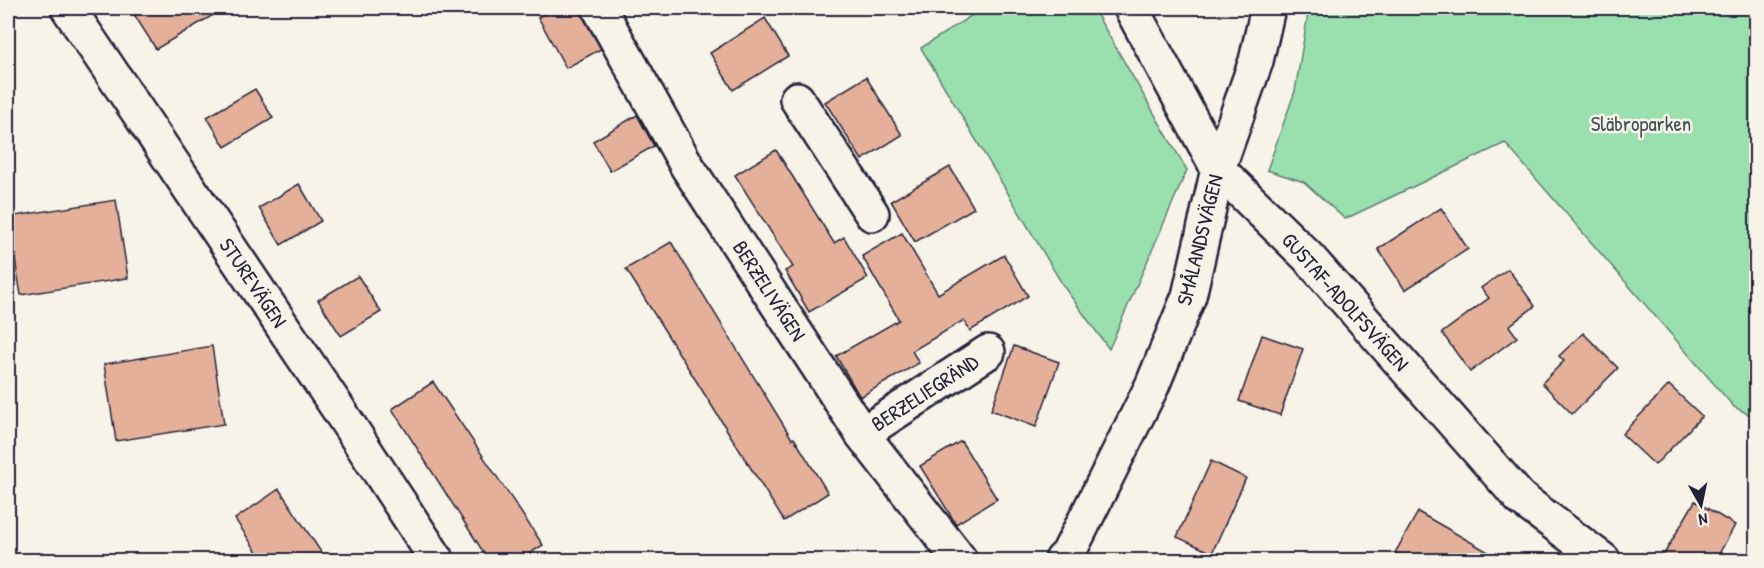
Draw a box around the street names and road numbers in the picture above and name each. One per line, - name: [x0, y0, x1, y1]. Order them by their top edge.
- street label: SMÅLANDSVÄGEN: [1169, 171, 1230, 308]
- street label: GUSTAF-ADOLFSVÄGEN: [1275, 226, 1416, 377]
- street label: STUREVÄGEN: [213, 232, 294, 333]
- street label: BERZELIVÄGEN: [726, 235, 813, 347]
- street label: BERZELIEGRÄND: [865, 347, 984, 438]

